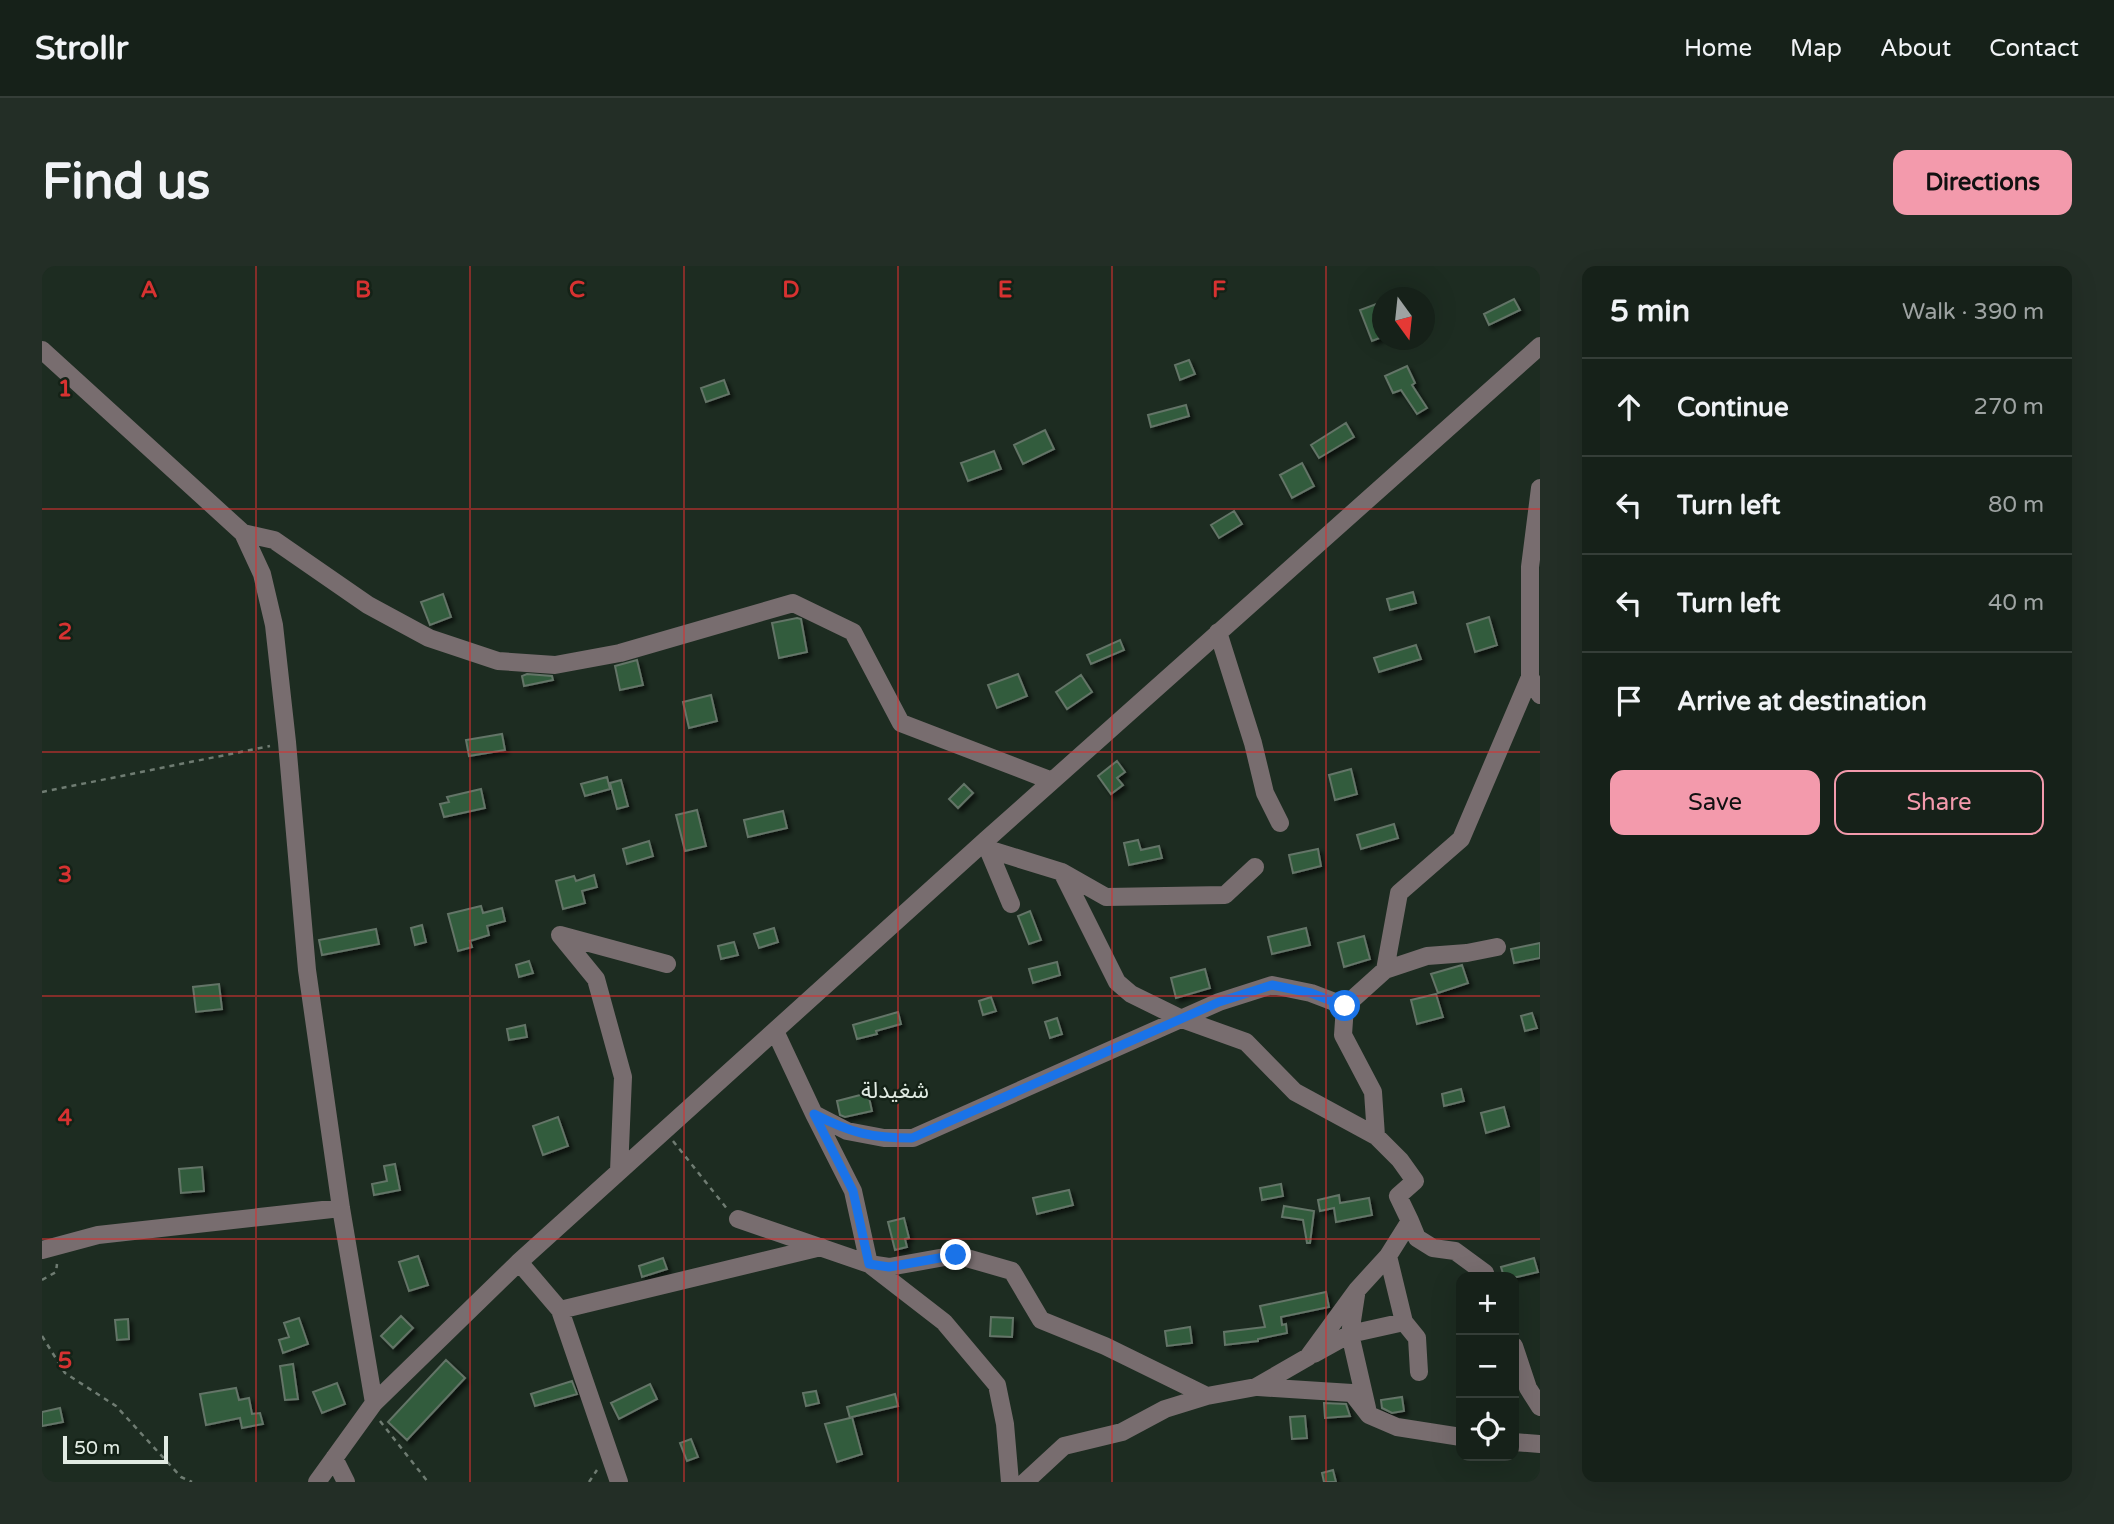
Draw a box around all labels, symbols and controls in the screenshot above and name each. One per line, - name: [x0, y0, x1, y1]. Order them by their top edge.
- text: Strollr: [35, 29, 129, 68]
- text: Home: [1684, 34, 1752, 63]
- text: Map: [1790, 34, 1842, 63]
- text: About: [1880, 34, 1951, 63]
- text: Contact: [1989, 34, 2079, 63]
- button: Directions: [1893, 150, 2072, 215]
- text: Find us: [42, 153, 210, 212]
- text: A: [140, 276, 158, 304]
- text: B: [355, 276, 371, 304]
- text: C: [569, 276, 585, 304]
- text: D: [782, 276, 800, 304]
- text: E: [998, 276, 1012, 304]
- text: F: [1212, 276, 1226, 304]
- north arrow: [1372, 287, 1435, 350]
- text: 5 min: [1610, 293, 1690, 330]
- text: Walk · 390 m: [1902, 298, 2044, 326]
- text: 1: [58, 375, 72, 403]
- icon: ahead: [1610, 388, 1648, 426]
- text: Continue: [1677, 392, 1789, 423]
- text: 270 m: [1974, 393, 2044, 421]
- icon: left: [1610, 486, 1648, 524]
- text: Turn left: [1677, 490, 1780, 521]
- text: 80 m: [1988, 491, 2044, 519]
- icon: left: [1610, 584, 1648, 622]
- text: Turn left: [1677, 588, 1780, 619]
- text: 40 m: [1988, 589, 2044, 617]
- text: 2: [58, 618, 72, 646]
- icon: arrive: [1610, 682, 1648, 720]
- text: Arrive at destination: [1677, 686, 1927, 717]
- button: Save: [1610, 770, 1820, 835]
- button: Share: [1834, 770, 2044, 835]
- text: 3: [58, 861, 72, 889]
- route start: [1329, 990, 1360, 1021]
- district label: شغيدلة: [861, 1077, 929, 1105]
- text: 4: [58, 1104, 73, 1132]
- route end: [940, 1239, 971, 1270]
- map controls: [1456, 1272, 1519, 1461]
- button: +: [1456, 1272, 1519, 1335]
- button: −: [1456, 1335, 1519, 1398]
- text: 5: [58, 1347, 72, 1375]
- button: locate: [1456, 1398, 1519, 1461]
- scale bar: [63, 1433, 168, 1465]
- text: 50 m: [74, 1437, 120, 1459]

